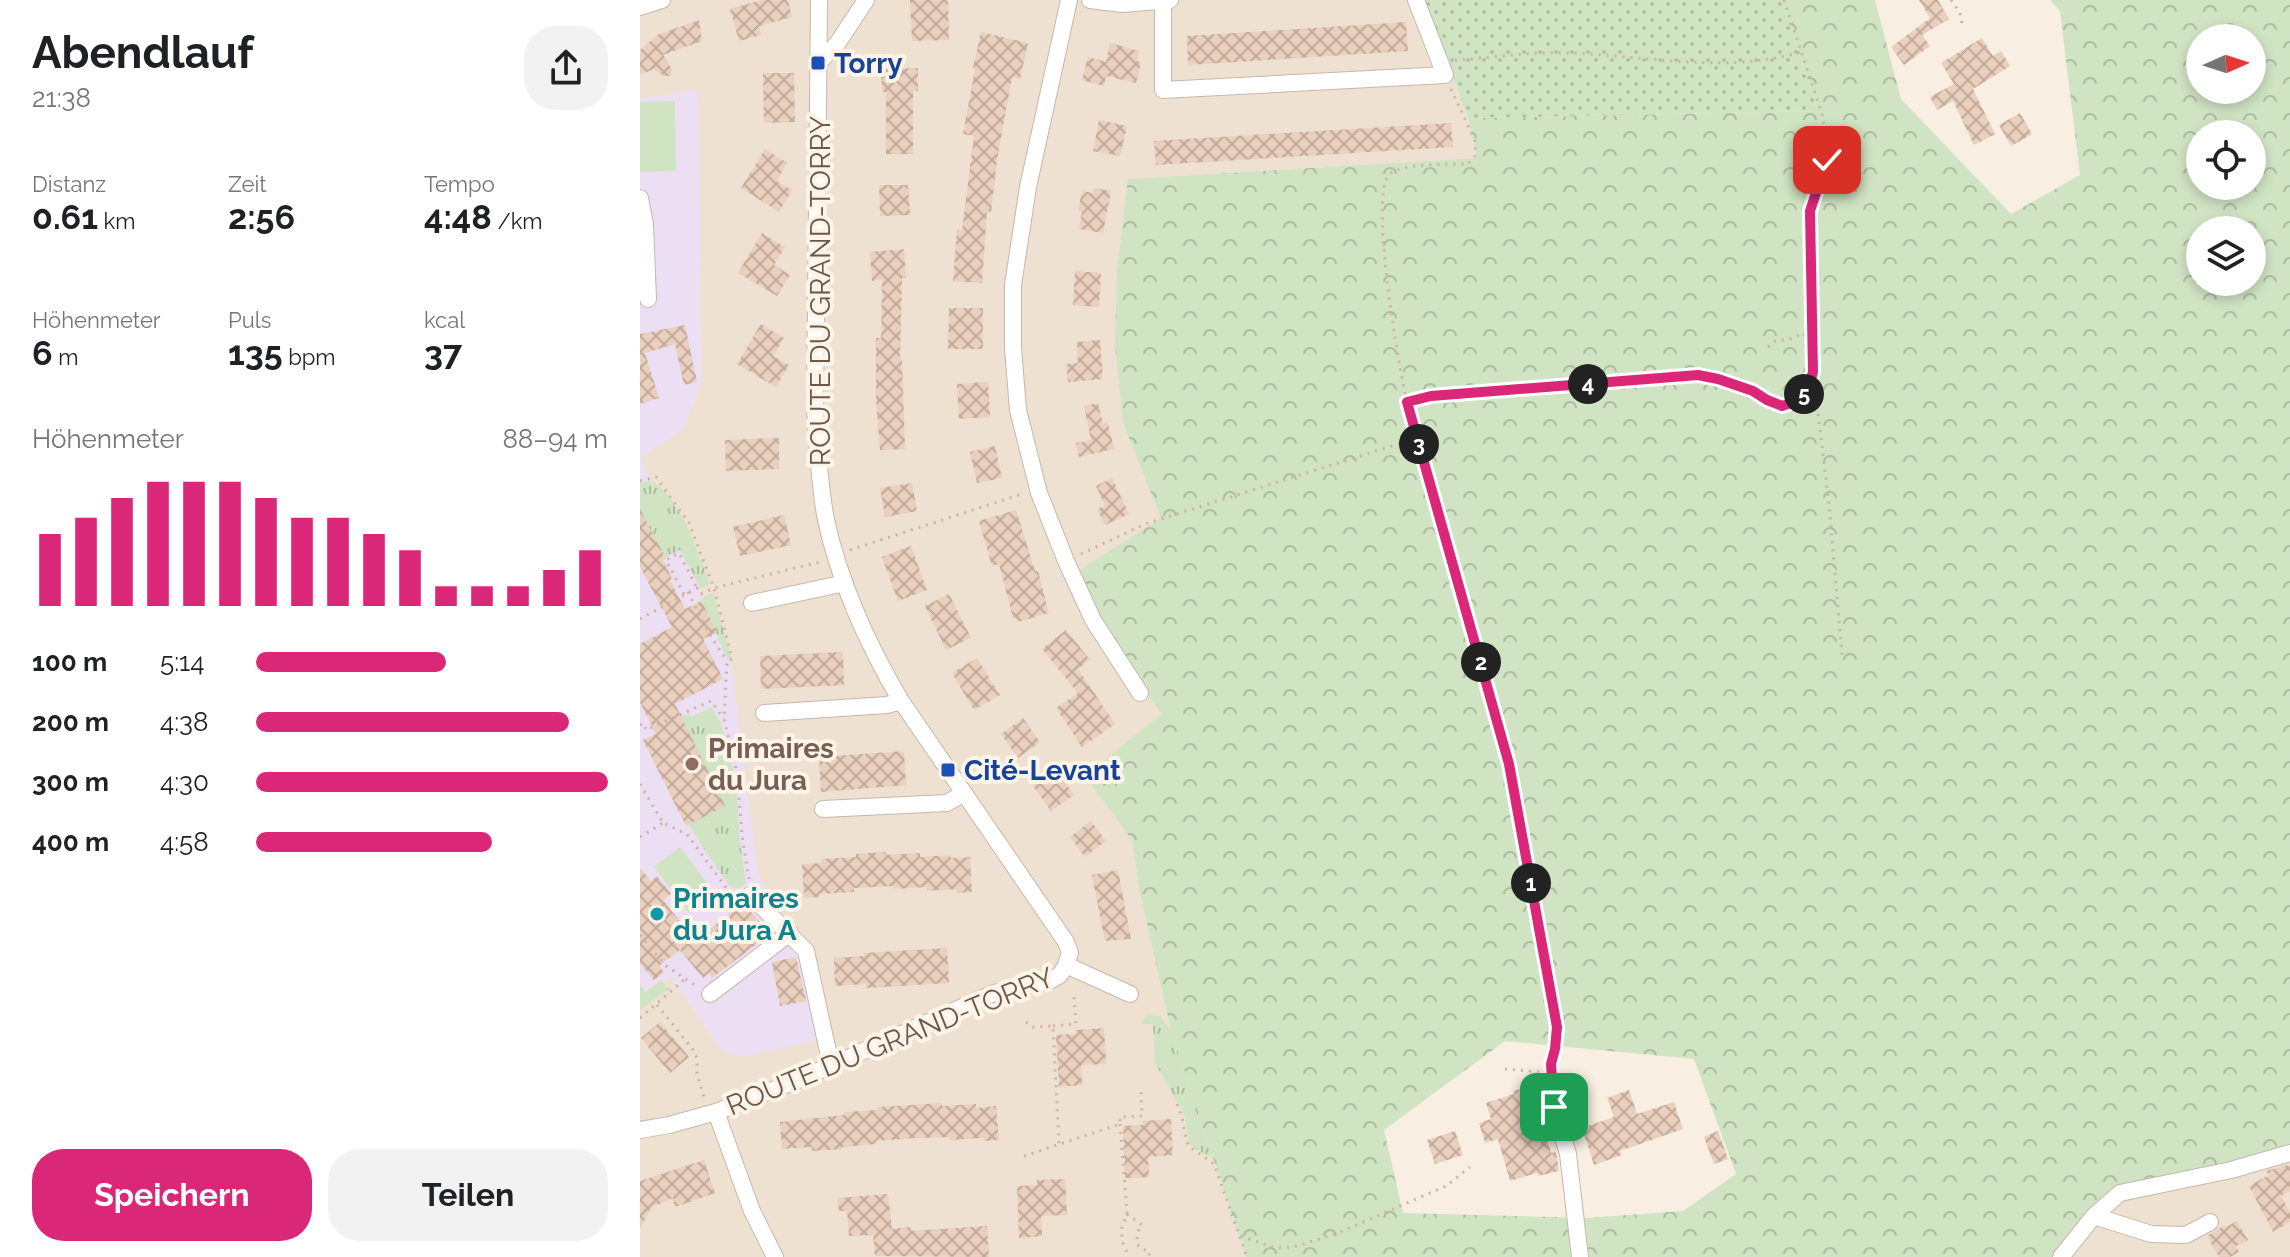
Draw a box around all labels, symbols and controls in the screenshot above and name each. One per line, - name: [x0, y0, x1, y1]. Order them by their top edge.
- north arrow: [2186, 24, 2266, 104]
- map controls: [2186, 24, 2266, 296]
- button: share: [524, 26, 608, 110]
- text: Abendlauf: [32, 27, 253, 78]
- place label: Torry: [834, 47, 903, 80]
- marker: Torry: [809, 54, 827, 72]
- text: 21:38: [32, 83, 91, 113]
- street label: ROUTE DU GRAND-TORRY: [804, 116, 837, 466]
- button: locate: [2186, 120, 2266, 200]
- pin: [1793, 126, 1861, 194]
- icon: check: [1805, 138, 1849, 182]
- text: Distanz: [32, 171, 106, 197]
- text: Zeit: [228, 171, 267, 197]
- text: Tempo: [424, 171, 495, 197]
- text: 0.61: [32, 197, 98, 237]
- text: 2:56: [228, 197, 295, 237]
- text: 4:48: [424, 197, 492, 237]
- text: km: [98, 208, 135, 234]
- text: /km: [492, 208, 543, 234]
- button: layers: [2186, 216, 2266, 296]
- text: Höhenmeter: [32, 307, 161, 333]
- text: Puls: [228, 307, 271, 333]
- text: kcal: [424, 307, 465, 333]
- text: 6: [32, 333, 53, 373]
- text: 135: [228, 333, 283, 373]
- text: 37: [424, 333, 462, 373]
- text: m: [53, 344, 78, 370]
- text: bpm: [283, 344, 336, 370]
- pin: 4: [1568, 364, 1608, 404]
- text: 4: [1582, 371, 1594, 397]
- pin: 5: [1784, 374, 1824, 414]
- text: 5: [1798, 381, 1810, 407]
- text: Höhenmeter: [32, 424, 184, 454]
- text: 88–94 m: [502, 424, 608, 454]
- pin: 3: [1399, 424, 1439, 464]
- text: 3: [1413, 431, 1425, 457]
- pin: 2: [1461, 642, 1501, 682]
- text: 100 m: [32, 647, 107, 677]
- text: 5:14: [160, 647, 204, 677]
- text: 2: [1475, 649, 1487, 675]
- text: 200 m: [32, 707, 109, 737]
- text: 4:38: [160, 707, 208, 737]
- place label: Primaires du Jura: [708, 732, 834, 797]
- place label: Cité-Levant: [964, 754, 1121, 787]
- marker: Primaires du Jura: [683, 755, 701, 773]
- marker: Cité-Levant: [939, 761, 957, 779]
- text: 300 m: [32, 767, 109, 797]
- text: 4:30: [160, 767, 209, 797]
- text: 400 m: [32, 827, 109, 857]
- text: 4:58: [160, 827, 209, 857]
- pin: 1: [1511, 863, 1551, 903]
- text: 1: [1526, 870, 1536, 896]
- place label: Primaires du Jura A: [673, 882, 799, 947]
- marker: Primaires du Jura A: [648, 905, 666, 923]
- street label: ROUTE DU GRAND-TORRY: [722, 961, 1059, 1122]
- pin: [1520, 1073, 1588, 1141]
- icon: arrive: [1532, 1085, 1576, 1129]
- button: Speichern: [32, 1149, 312, 1241]
- button: Teilen: [328, 1149, 608, 1241]

